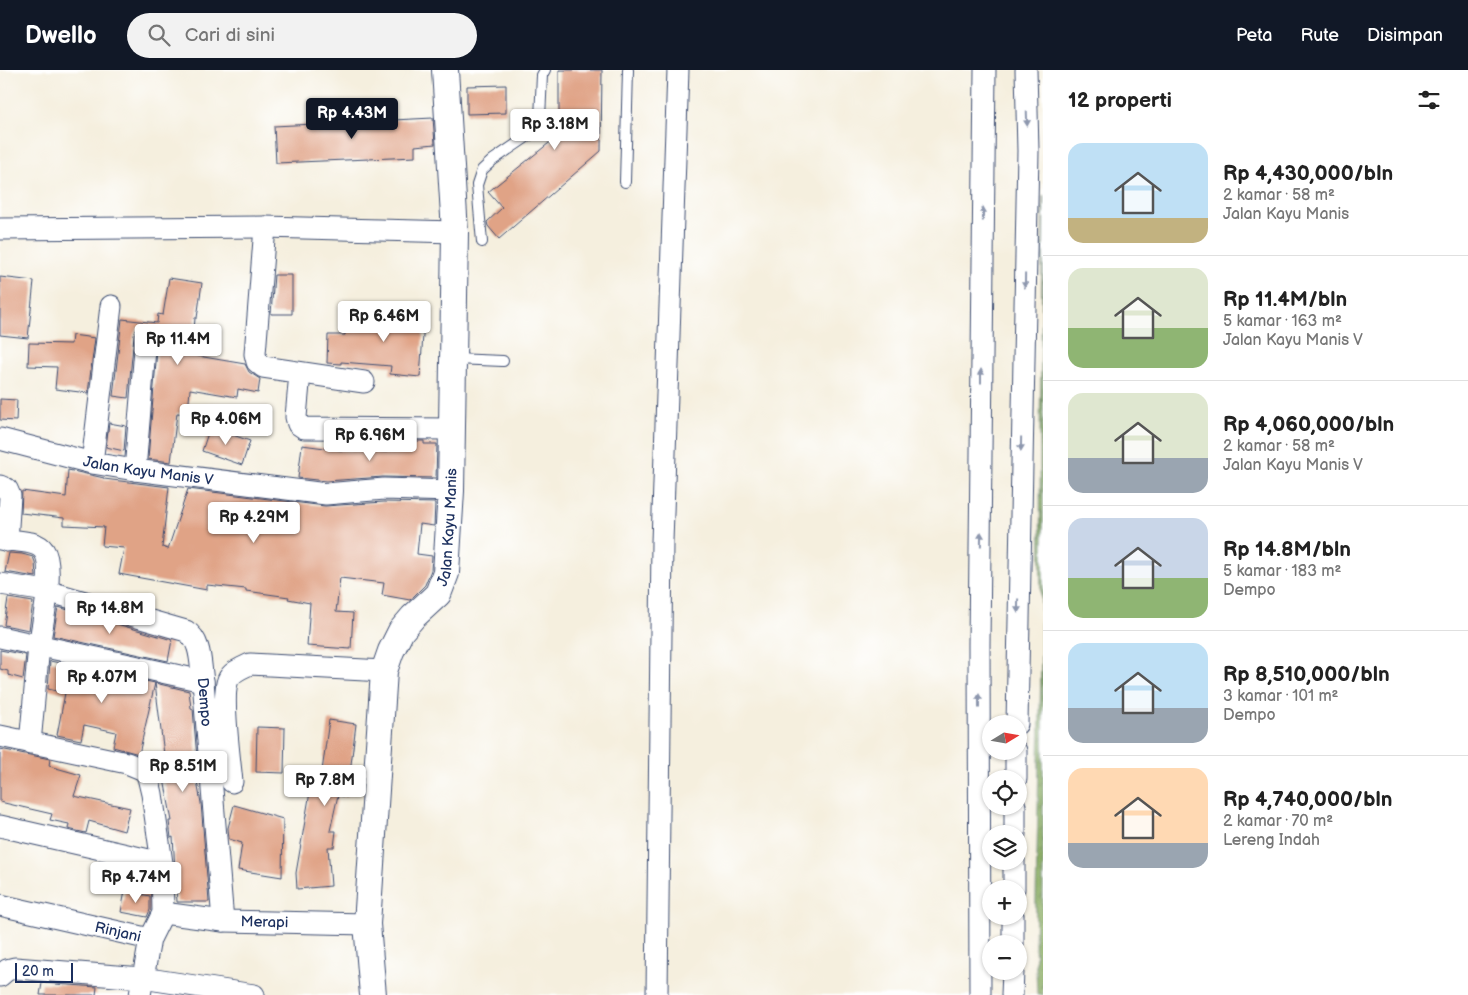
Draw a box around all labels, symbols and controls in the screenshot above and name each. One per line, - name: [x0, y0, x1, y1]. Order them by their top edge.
- search box: [127, 13, 477, 58]
- text: Dwello: [25, 21, 97, 50]
- icon: search: [145, 21, 173, 49]
- text: Cari di sini: [185, 24, 275, 47]
- text: Peta: [1236, 25, 1272, 46]
- text: Rute: [1300, 25, 1339, 46]
- text: Disimpan: [1367, 25, 1443, 46]
- icon: filters: [1415, 86, 1443, 114]
- text: 12 properti: [1068, 88, 1172, 113]
- pin: Rp 4.43M: [300, 98, 404, 140]
- text: Rp 4.43M: [317, 104, 387, 123]
- pin: Rp 3.18M: [503, 108, 607, 151]
- one-way arrow: [1024, 111, 1032, 127]
- text: Rp 3.18M: [521, 115, 589, 134]
- text: Rp 4,430,000/bln: [1223, 161, 1393, 186]
- icon: home: [1108, 163, 1168, 223]
- text: 2 kamar · 58 m²: [1223, 186, 1335, 205]
- text: Jalan Kayu Manis: [1223, 205, 1349, 224]
- one-way arrow: [979, 206, 987, 222]
- one-way arrow: [1021, 273, 1029, 289]
- text: Rp 11.4M/bln: [1223, 287, 1347, 312]
- icon: home: [1108, 288, 1168, 348]
- pin: Rp 6.46M: [332, 300, 436, 343]
- text: Rp 6.46M: [349, 307, 419, 326]
- text: 5 kamar · 163 m²: [1223, 312, 1342, 331]
- pin: Rp 11.4M: [126, 324, 230, 366]
- text: Rp 11.4M: [146, 330, 210, 349]
- text: Jalan Kayu Manis V: [1223, 331, 1363, 350]
- one-way arrow: [977, 368, 985, 384]
- pin: Rp 4.06M: [174, 404, 278, 446]
- text: Rp 4.06M: [191, 410, 261, 429]
- text: Rp 4,060,000/bln: [1223, 412, 1394, 437]
- icon: home: [1108, 413, 1168, 473]
- pin: Rp 6.96M: [318, 420, 422, 462]
- text: Rp 6.96M: [335, 426, 405, 445]
- one-way arrow: [1017, 436, 1025, 452]
- text: 2 kamar · 58 m²: [1223, 437, 1335, 456]
- street label: Jalan Kayu Manis V: [81, 452, 215, 490]
- text: Jalan Kayu Manis V: [1223, 456, 1363, 475]
- street label: Jalan Kayu Manis: [433, 468, 461, 589]
- pin: Rp 4.29M: [202, 502, 306, 544]
- text: Rp 4.29M: [219, 508, 289, 527]
- one-way arrow: [977, 531, 985, 547]
- text: Rp 14.8M/bln: [1223, 537, 1351, 562]
- icon: home: [1108, 538, 1168, 598]
- text: 5 kamar · 183 m²: [1223, 562, 1341, 581]
- text: Dempo: [1223, 581, 1276, 600]
- pin: Rp 14.8M: [58, 592, 162, 635]
- one-way arrow: [1014, 598, 1022, 614]
- text: Rp 14.8M: [76, 599, 144, 618]
- pin: Rp 4.07M: [50, 662, 154, 704]
- text: Rp 8,510,000/bln: [1223, 662, 1390, 687]
- icon: home: [1108, 663, 1168, 723]
- text: Rp 4.07M: [67, 668, 137, 687]
- street label: Dempo: [193, 677, 216, 727]
- text: 3 kamar · 101 m²: [1223, 687, 1339, 706]
- one-way arrow: [975, 693, 983, 709]
- text: Dempo: [1223, 706, 1276, 725]
- north arrow: [982, 715, 1028, 760]
- map controls: [982, 715, 1027, 980]
- pin: Rp 8.51M: [131, 750, 235, 793]
- text: Rp 8.51M: [149, 757, 217, 776]
- pin: Rp 7.8M: [279, 764, 371, 807]
- button: locate: [982, 770, 1027, 815]
- text: Rp 7.8M: [295, 771, 355, 790]
- text: Rp 4,740,000/bln: [1223, 787, 1392, 812]
- icon: home: [1108, 788, 1168, 848]
- text: 2 kamar · 70 m²: [1223, 812, 1333, 831]
- button: layers: [982, 825, 1027, 870]
- text: Lereng Indah: [1223, 831, 1320, 850]
- pin: Rp 4.74M: [84, 862, 188, 904]
- text: Rp 4.74M: [101, 868, 171, 887]
- button: +: [982, 880, 1027, 925]
- street label: Merapi: [240, 912, 288, 932]
- street label: Rinjani: [93, 918, 143, 947]
- button: −: [982, 935, 1027, 980]
- scale bar: [15, 960, 72, 983]
- text: 20 m: [22, 963, 54, 980]

